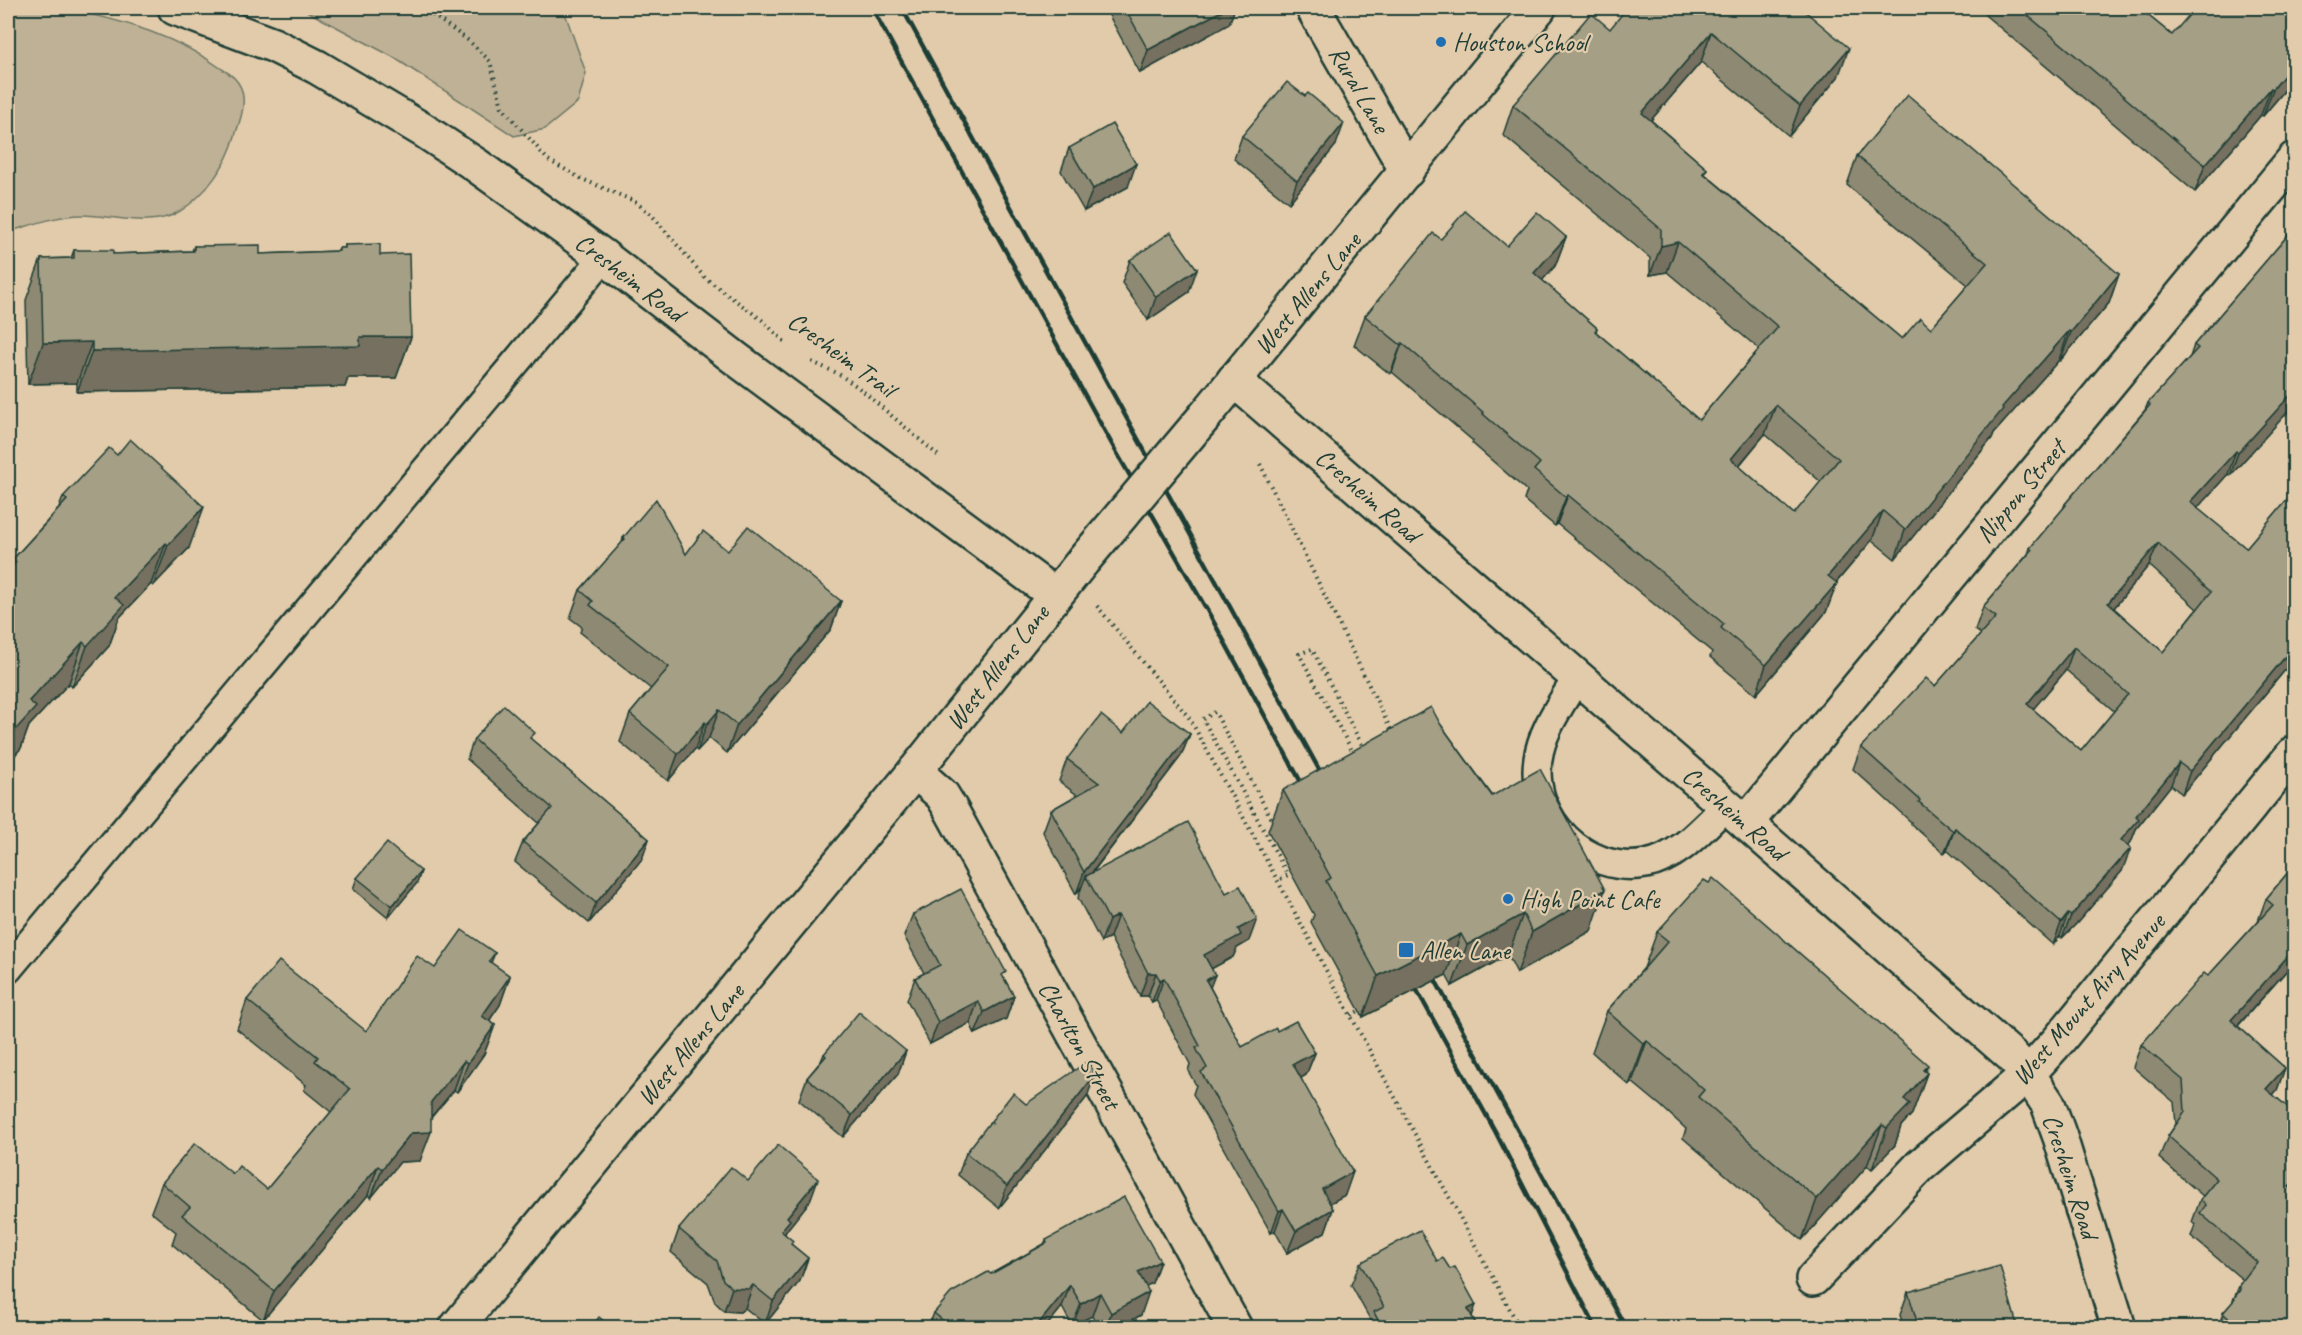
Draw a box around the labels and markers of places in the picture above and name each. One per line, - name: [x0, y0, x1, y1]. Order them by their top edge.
- place label: Houston School: [1453, 26, 1592, 59]
- marker: Houston School: [1434, 35, 1448, 49]
- place label: High Point Cafe: [1520, 883, 1661, 916]
- marker: High Point Cafe: [1501, 892, 1515, 906]
- place label: Allen Lane: [1420, 934, 1511, 967]
- marker: Allen Lane: [1397, 941, 1415, 959]

